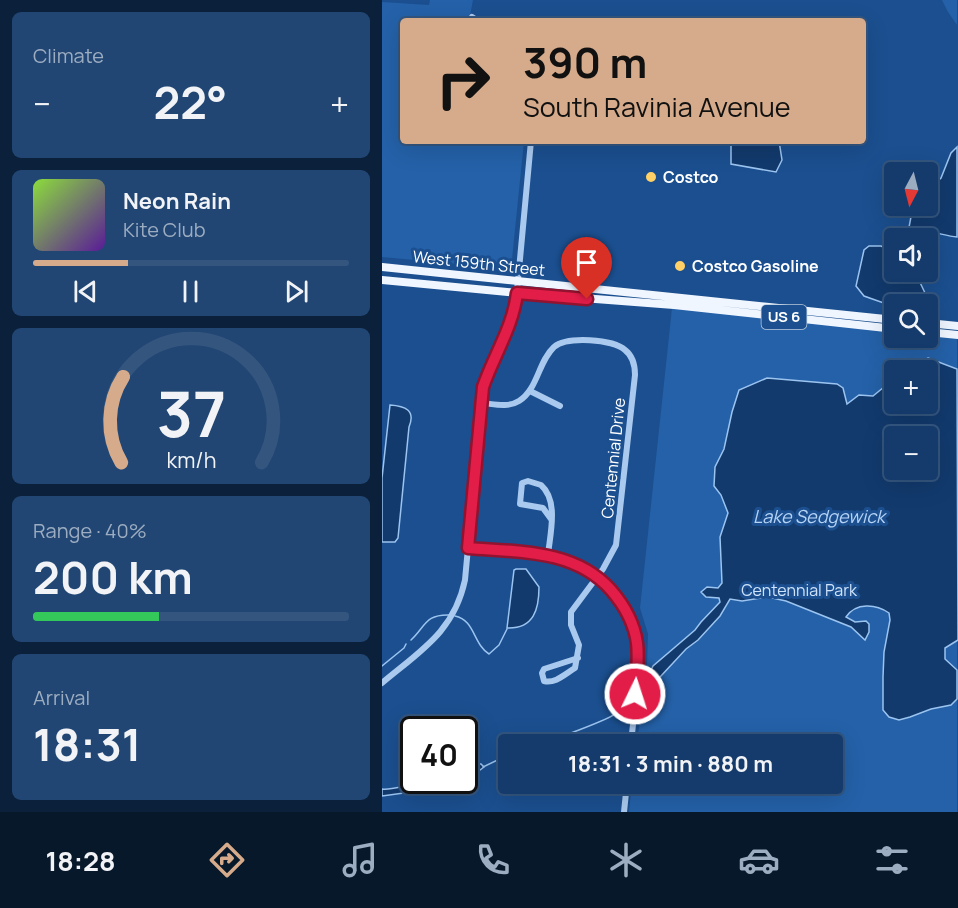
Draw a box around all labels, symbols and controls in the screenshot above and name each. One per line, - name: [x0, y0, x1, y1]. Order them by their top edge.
- text: 390 m: [523, 33, 647, 91]
- text: Climate: [33, 42, 104, 69]
- icon: right: [424, 42, 502, 120]
- text: 22°: [153, 71, 227, 133]
- text: −: [33, 81, 51, 126]
- text: +: [330, 81, 349, 126]
- text: South Ravinia Avenue: [523, 88, 791, 125]
- north arrow: [884, 162, 938, 216]
- map controls: [884, 162, 938, 480]
- place label: Costco: [663, 166, 719, 188]
- marker: Costco: [644, 170, 658, 184]
- text: Neon Rain: [123, 186, 231, 216]
- text: Kite Club: [123, 216, 206, 243]
- button: sound: [884, 228, 938, 282]
- pin: [561, 237, 612, 299]
- street label: West 159th Street: [412, 245, 546, 281]
- icon: arrive: [570, 246, 603, 279]
- place label: Costco Gasoline: [692, 255, 819, 277]
- marker: Costco Gasoline: [673, 259, 687, 273]
- icon: previous: [69, 275, 102, 308]
- icon: pause: [174, 275, 207, 308]
- icon: next: [280, 275, 313, 308]
- button: search: [884, 294, 938, 348]
- road number: US 6: [762, 305, 806, 329]
- button: +: [884, 360, 938, 414]
- text: 37: [156, 370, 226, 456]
- street label: Centennial Drive: [596, 397, 630, 519]
- button: −: [884, 426, 938, 480]
- text: km/h: [166, 445, 216, 474]
- water label: Lake Sedgewick: [753, 504, 888, 528]
- text: Range · 40%: [33, 517, 147, 544]
- text: 200 km: [33, 546, 193, 608]
- park label: Centennial Park: [741, 579, 858, 601]
- position arrow: [603, 662, 667, 726]
- text: Arrival: [33, 684, 90, 711]
- text: 18:31: [33, 713, 142, 775]
- speed limit sign: 40: [400, 716, 478, 794]
- text: 18:31 · 3 min · 880 m: [568, 749, 773, 779]
- icon: directions: [206, 839, 248, 881]
- icon: music: [339, 839, 381, 881]
- icon: phone: [472, 839, 514, 881]
- icon: climate: [605, 839, 647, 881]
- icon: car: [738, 839, 780, 881]
- icon: filters: [871, 839, 913, 881]
- text: 18:28: [45, 842, 116, 879]

